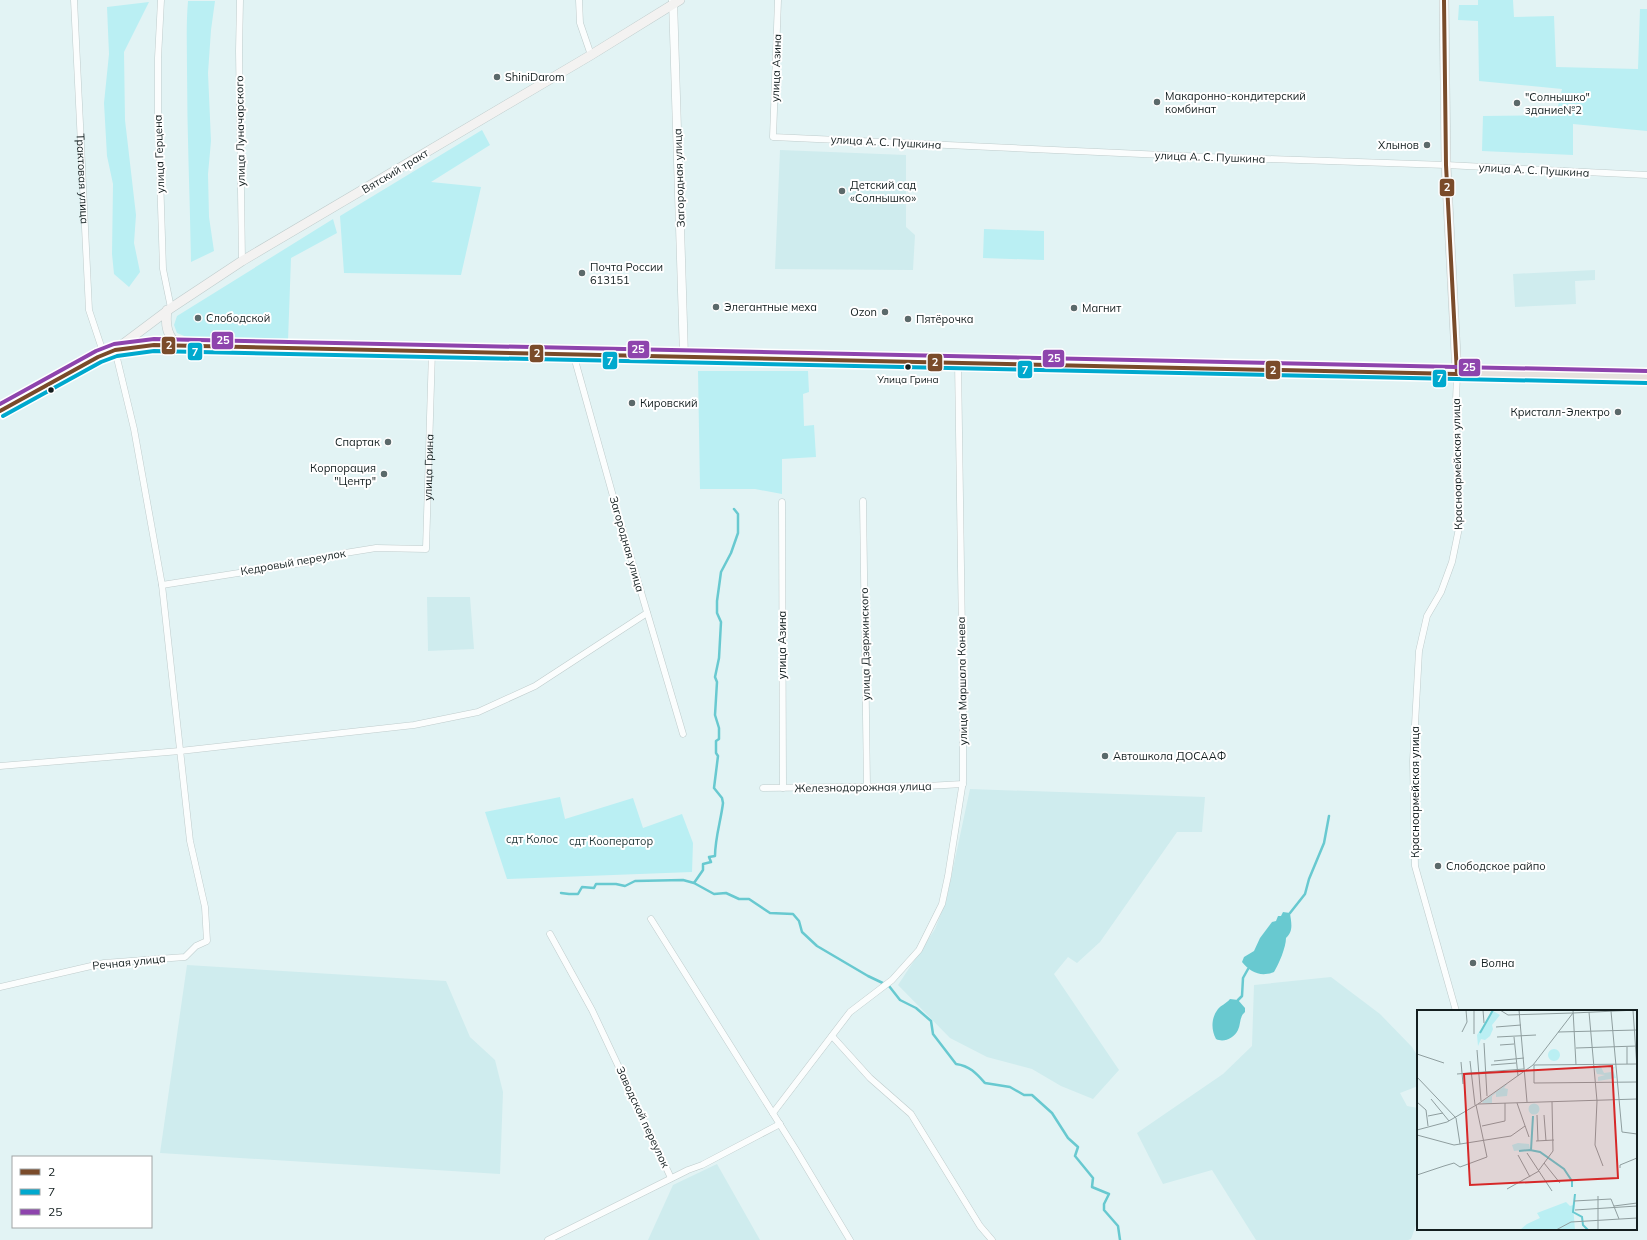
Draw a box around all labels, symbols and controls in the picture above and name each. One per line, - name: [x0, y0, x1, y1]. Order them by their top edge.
- street label: улица Азина: [768, 34, 784, 102]
- place label: ShiniDarom: [505, 70, 565, 84]
- marker: ShiniDarom: [492, 72, 502, 82]
- street label: улица Луначарского: [232, 75, 248, 187]
- place label: Макаронно-кондитерский комбинат: [1165, 89, 1306, 116]
- place label: "Солнышко" здание№2: [1525, 90, 1590, 117]
- marker: Макаронно-кондитерский комбинат: [1152, 97, 1162, 107]
- marker: "Солнышко" здание№2: [1512, 98, 1522, 108]
- street label: улица Герцена: [151, 114, 167, 194]
- street label: Загородная улица: [670, 128, 688, 228]
- street label: улица А. С. Пушкина: [830, 132, 942, 152]
- street label: Трактовая улица: [73, 133, 92, 224]
- place label: Хлынов: [1378, 138, 1419, 152]
- marker: Хлынов: [1422, 140, 1432, 150]
- street label: Вятский тракт: [359, 146, 431, 196]
- street label: улица А. С. Пушкина: [1154, 148, 1266, 166]
- street label: улица А. С. Пушкина: [1478, 160, 1590, 180]
- place label: Детский сад «Солнышко»: [850, 178, 917, 205]
- line badge: 2: [1439, 178, 1455, 197]
- text: 2: [1444, 180, 1451, 194]
- marker: Детский сад «Солнышко»: [837, 186, 847, 196]
- place label: Почта России 613151: [590, 260, 663, 287]
- marker: Почта России 613151: [577, 268, 587, 278]
- place label: Элегантные меха: [724, 300, 817, 314]
- place label: Магнит: [1082, 301, 1121, 315]
- marker: Элегантные меха: [711, 302, 721, 312]
- marker: Магнит: [1069, 303, 1079, 313]
- place label: Ozon: [850, 305, 877, 319]
- marker: Ozon: [880, 307, 890, 317]
- place label: Слободской: [206, 311, 270, 325]
- place label: Пятёрочка: [916, 312, 973, 326]
- marker: Слободской: [193, 313, 203, 323]
- marker: Пятёрочка: [903, 314, 913, 324]
- line badge: 25: [211, 331, 234, 350]
- text: 25: [216, 333, 230, 347]
- line badge: 2: [161, 336, 176, 355]
- text: 2: [166, 338, 173, 352]
- line badge: 25: [627, 340, 650, 359]
- line badge: 7: [187, 342, 203, 361]
- text: 25: [631, 342, 645, 356]
- line badge: 2: [529, 344, 544, 363]
- text: 7: [192, 345, 199, 359]
- text: 2: [534, 346, 541, 360]
- line badge: 25: [1042, 349, 1065, 368]
- line badge: 7: [602, 351, 618, 370]
- text: 25: [1047, 351, 1061, 365]
- line badge: 2: [927, 353, 943, 372]
- text: 7: [607, 354, 614, 368]
- text: 2: [932, 355, 939, 369]
- line badge: 25: [1458, 358, 1481, 377]
- line badge: 7: [1017, 360, 1033, 379]
- line badge: 2: [1265, 360, 1281, 380]
- text: 25: [1462, 360, 1476, 374]
- marker: Улица Грина: [903, 362, 913, 372]
- text: 7: [1022, 363, 1029, 377]
- text: 2: [1270, 363, 1277, 377]
- line badge: 7: [1432, 369, 1447, 388]
- text: 7: [1437, 371, 1444, 385]
- place label: Улица Грина: [876, 373, 939, 386]
- unlabelled marker: [46, 385, 56, 395]
- place label: Кировский: [640, 396, 698, 410]
- marker: Кировский: [627, 398, 637, 408]
- street label: Красноармейская улица: [1449, 398, 1465, 530]
- place label: Кристалл-Электро: [1511, 405, 1610, 419]
- marker: Кристалл-Электро: [1613, 407, 1623, 417]
- street label: улица Грина: [420, 434, 436, 501]
- place label: Спартак: [335, 435, 380, 449]
- marker: Спартак: [383, 437, 393, 447]
- place label: Корпорация "Центр": [310, 461, 376, 488]
- marker: Корпорация "Центр": [379, 469, 389, 479]
- street label: Загородная улица: [607, 494, 647, 594]
- street label: Кедровый переулок: [239, 546, 347, 578]
- street label: улица Дзержинского: [857, 587, 873, 701]
- street label: улица Азина: [775, 611, 789, 679]
- street label: улица Маршала Конева: [954, 617, 970, 745]
- street label: Красноармейская улица: [1408, 726, 1422, 858]
- place label: Автошкола ДОСААФ: [1113, 749, 1226, 763]
- marker: Автошкола ДОСААФ: [1100, 751, 1110, 761]
- street label: Железнодорожная улица: [794, 779, 932, 795]
- park label: сдт Колос: [506, 832, 558, 846]
- park label: сдт Кооператор: [569, 834, 653, 848]
- place label: Слободское райпо: [1446, 859, 1546, 873]
- marker: Слободское райпо: [1433, 861, 1443, 871]
- street label: Речная улица: [92, 951, 166, 973]
- place label: Волна: [1481, 956, 1515, 970]
- marker: Волна: [1468, 958, 1478, 968]
- inset map: [1417, 1010, 1637, 1230]
- street label: Заводской переулок: [613, 1064, 673, 1170]
- legend: [12, 1156, 152, 1228]
- text: 2: [48, 1164, 55, 1179]
- text: 7: [48, 1184, 55, 1199]
- text: 25: [48, 1204, 62, 1219]

